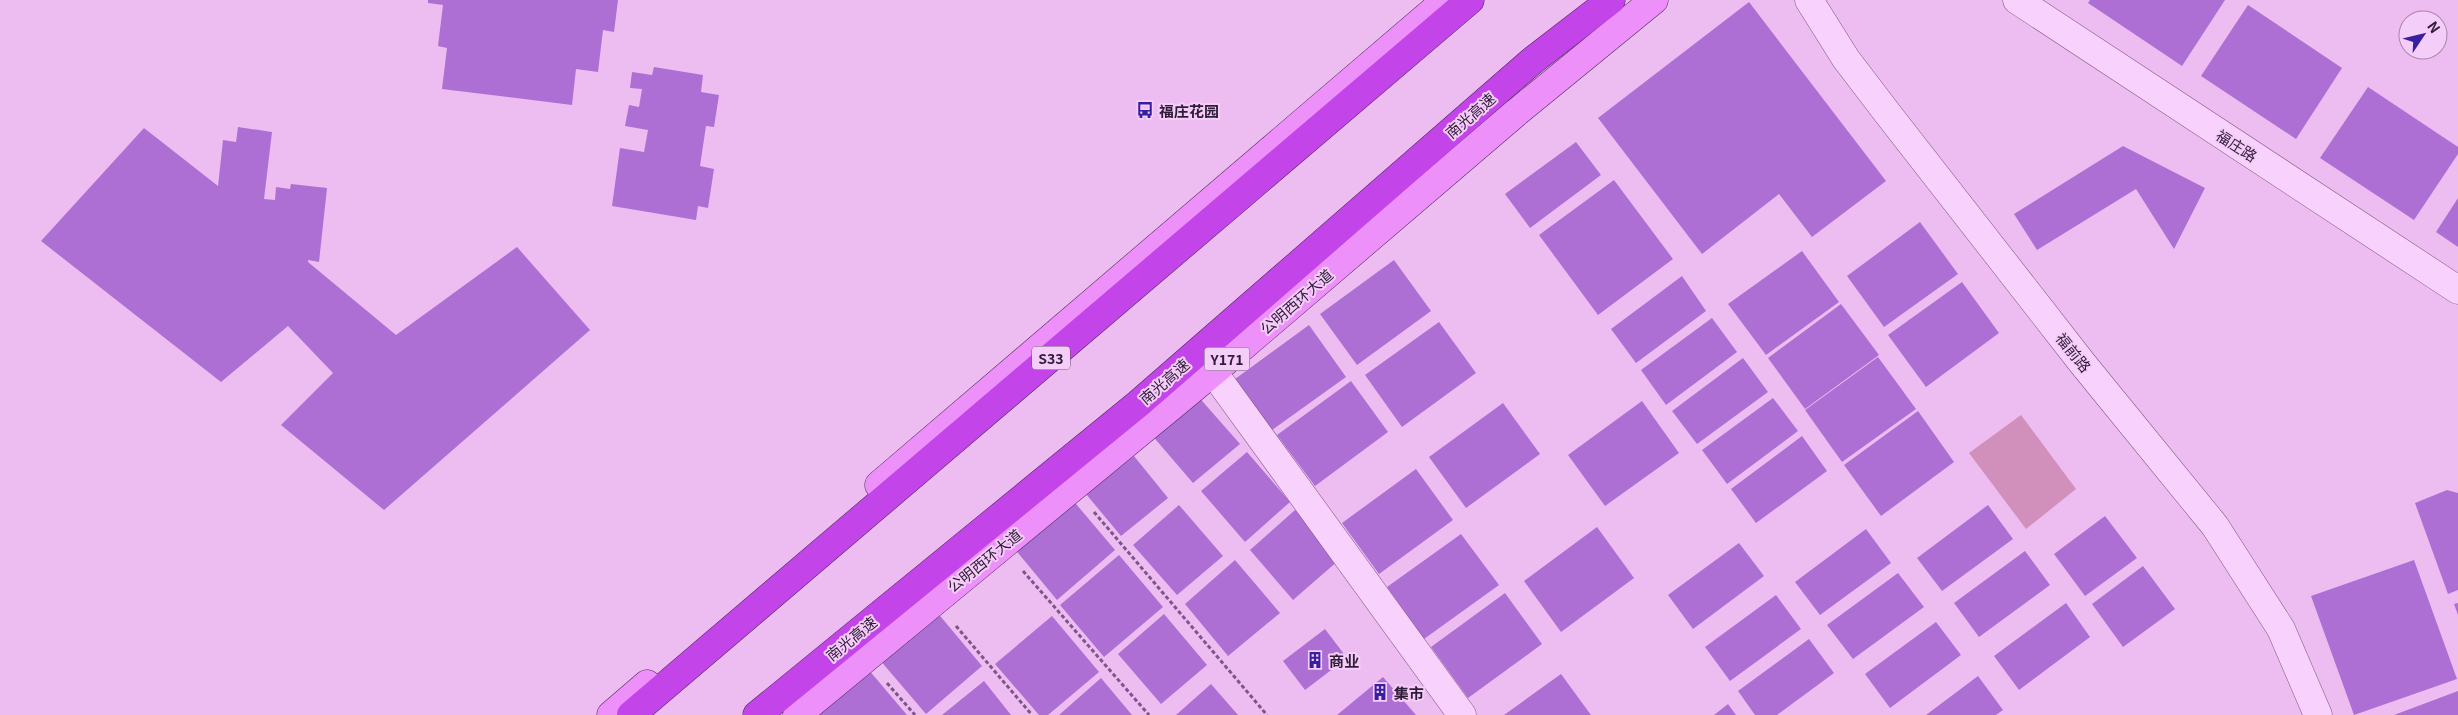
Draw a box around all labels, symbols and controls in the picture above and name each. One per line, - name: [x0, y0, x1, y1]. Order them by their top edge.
- north arrow: [2398, 10, 2448, 60]
- text: N: [2423, 17, 2446, 37]
- street label: 南光高速: [1440, 87, 1500, 143]
- bus stop icon: 福庄花园: [1135, 100, 1155, 120]
- place label: 福庄花园: [1159, 100, 1219, 121]
- street label: 福庄路: [2212, 124, 2262, 166]
- street label: 公明西环大道: [1255, 264, 1337, 338]
- street label: 福前路: [2052, 328, 2096, 376]
- road number: S33: [1032, 346, 1070, 369]
- road number: Y171: [1204, 348, 1250, 370]
- street label: 南光高速: [1134, 353, 1194, 409]
- street label: 公明西环大道: [942, 524, 1026, 596]
- street label: 南光高速: [821, 611, 881, 665]
- building icon: 商业: [1305, 650, 1325, 670]
- place label: 商业: [1329, 650, 1359, 671]
- building icon: 集市: [1370, 682, 1390, 702]
- place label: 集市: [1393, 682, 1424, 703]

